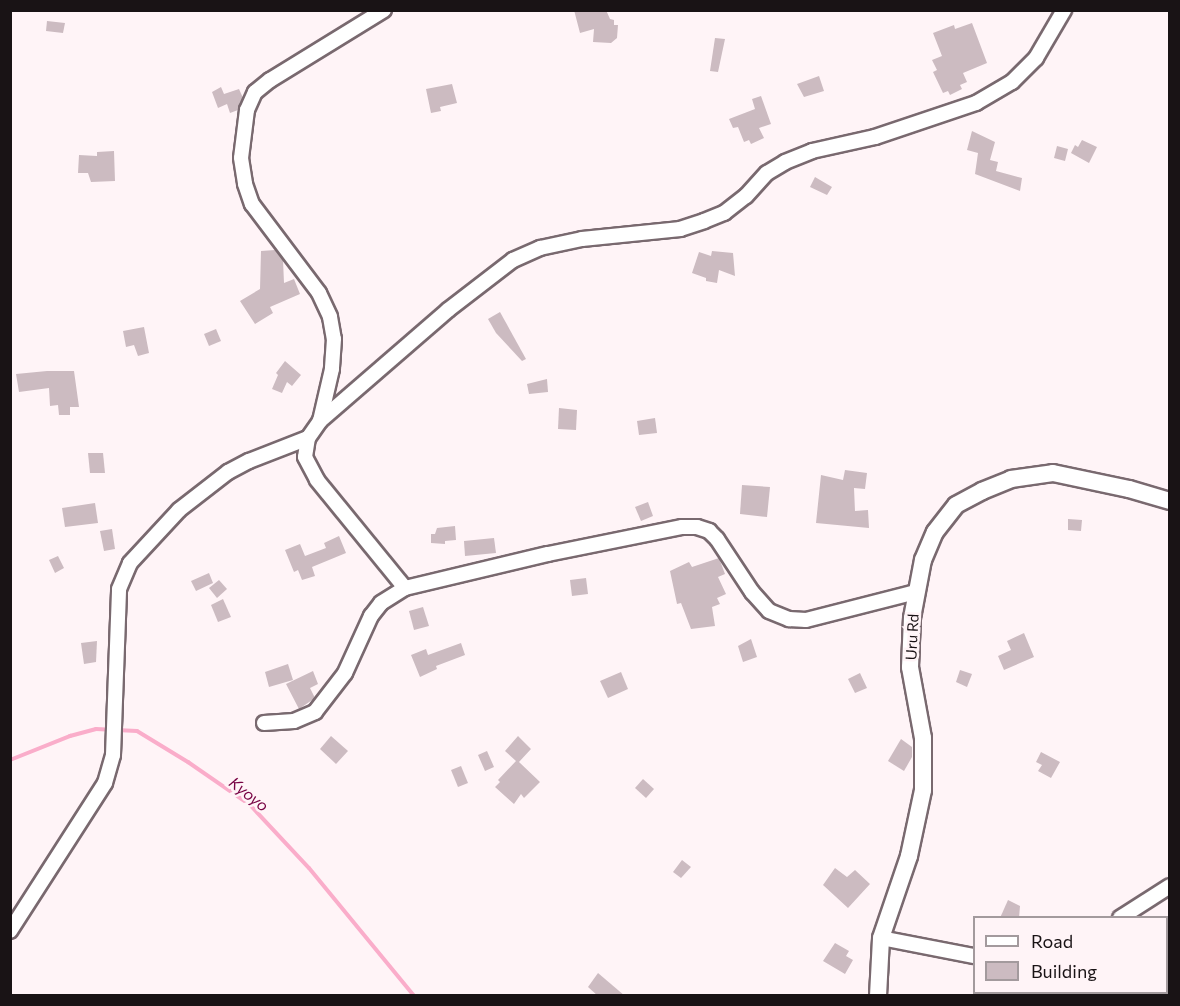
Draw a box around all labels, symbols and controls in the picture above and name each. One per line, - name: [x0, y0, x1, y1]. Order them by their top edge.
- street label: Uru Rd: [902, 613, 922, 661]
- water label: Kyoyo: [225, 773, 273, 815]
- legend: [973, 916, 1168, 994]
- text: Road: [1031, 930, 1073, 952]
- text: Building: [1031, 960, 1097, 982]

